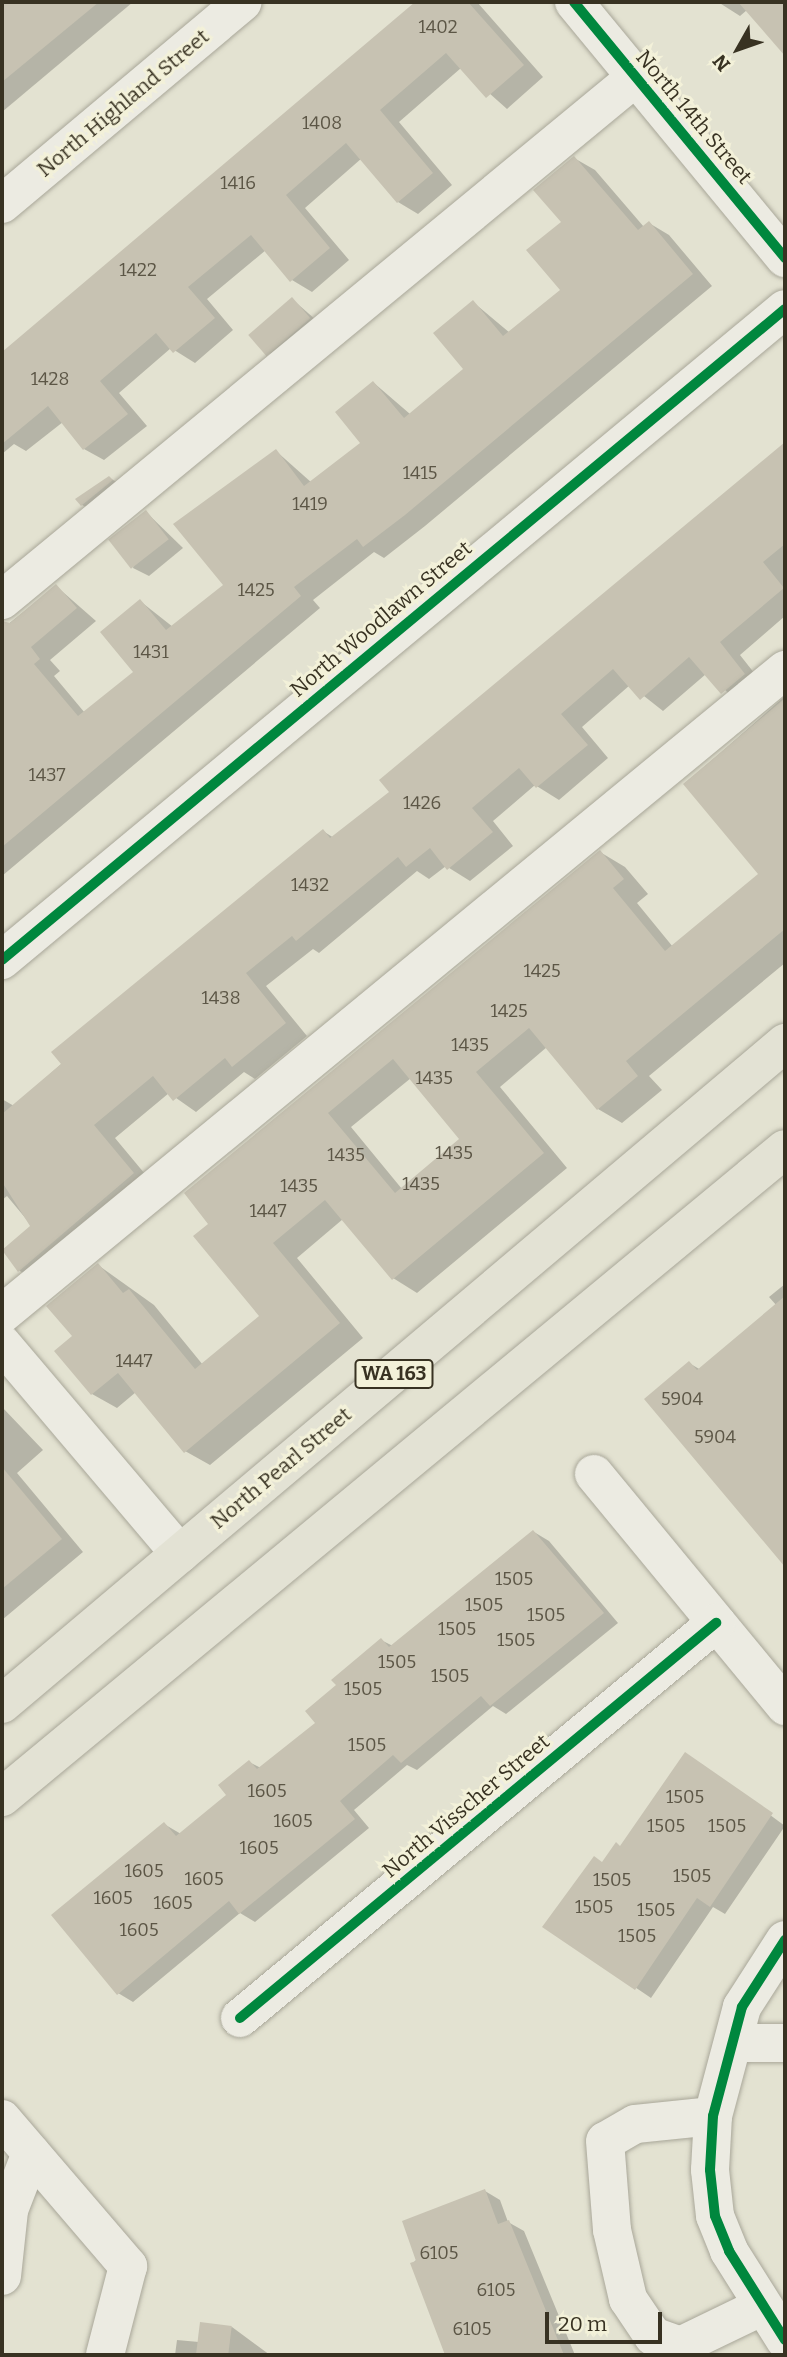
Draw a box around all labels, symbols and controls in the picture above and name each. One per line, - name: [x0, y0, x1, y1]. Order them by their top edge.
- north arrow: [703, 14, 773, 84]
- house number: 1402: [418, 16, 458, 38]
- street label: North Highland Street: [32, 24, 214, 182]
- street label: North 14th Street: [631, 45, 757, 189]
- house number: 1408: [302, 112, 342, 134]
- house number: 1416: [220, 172, 256, 194]
- house number: 1422: [119, 259, 157, 281]
- house number: 1428: [31, 368, 69, 390]
- house number: 1415: [403, 462, 437, 484]
- house number: 1419: [292, 493, 328, 515]
- street label: North Woodlawn Street: [285, 536, 477, 702]
- house number: 1425: [237, 579, 275, 601]
- house number: 1431: [133, 641, 169, 663]
- house number: 1437: [28, 764, 66, 786]
- house number: 1426: [403, 792, 441, 814]
- house number: 1432: [291, 874, 329, 896]
- house number: 1425: [523, 960, 561, 982]
- house number: 1438: [202, 987, 240, 1009]
- house number: 1425: [490, 1000, 528, 1022]
- house number: 1435: [451, 1034, 489, 1056]
- house number: 1435: [415, 1067, 453, 1089]
- house number: 1435: [435, 1142, 473, 1164]
- house number: 1435: [327, 1144, 365, 1166]
- house number: 1435: [402, 1173, 440, 1195]
- house number: 1435: [280, 1175, 318, 1197]
- house number: 1447: [249, 1200, 287, 1222]
- house number: 1447: [115, 1350, 153, 1372]
- road number: WA 163: [354, 1358, 434, 1390]
- house number: 5904: [661, 1388, 703, 1410]
- street label: North Pearl Street: [206, 1402, 356, 1534]
- house number: 5904: [694, 1426, 736, 1448]
- house number: 1505: [495, 1568, 533, 1590]
- house number: 1505: [465, 1594, 503, 1616]
- house number: 1505: [527, 1604, 565, 1626]
- house number: 1505: [438, 1618, 476, 1640]
- house number: 1505: [497, 1629, 535, 1651]
- house number: 1505: [378, 1651, 416, 1673]
- house number: 1505: [431, 1665, 469, 1687]
- house number: 1505: [344, 1678, 382, 1700]
- street label: North Visscher Street: [377, 1729, 555, 1883]
- house number: 1505: [348, 1734, 386, 1756]
- house number: 1605: [247, 1780, 287, 1802]
- house number: 1505: [666, 1786, 704, 1808]
- house number: 1605: [273, 1810, 313, 1832]
- house number: 1505: [647, 1815, 685, 1837]
- house number: 1505: [708, 1815, 746, 1837]
- house number: 1605: [239, 1837, 279, 1859]
- house number: 1605: [124, 1860, 164, 1882]
- house number: 1505: [673, 1865, 711, 1887]
- house number: 1605: [184, 1868, 224, 1890]
- house number: 1505: [593, 1869, 631, 1891]
- house number: 1605: [93, 1887, 133, 1909]
- house number: 1605: [153, 1892, 193, 1914]
- house number: 1505: [575, 1896, 613, 1918]
- house number: 1505: [637, 1899, 675, 1921]
- house number: 1605: [119, 1919, 159, 1941]
- house number: 1505: [618, 1925, 656, 1947]
- house number: 6105: [420, 2242, 458, 2264]
- house number: 6105: [477, 2279, 515, 2301]
- scale bar: [549, 2298, 666, 2342]
- text: 20 m: [558, 2311, 607, 2337]
- house number: 6105: [453, 2318, 491, 2340]

